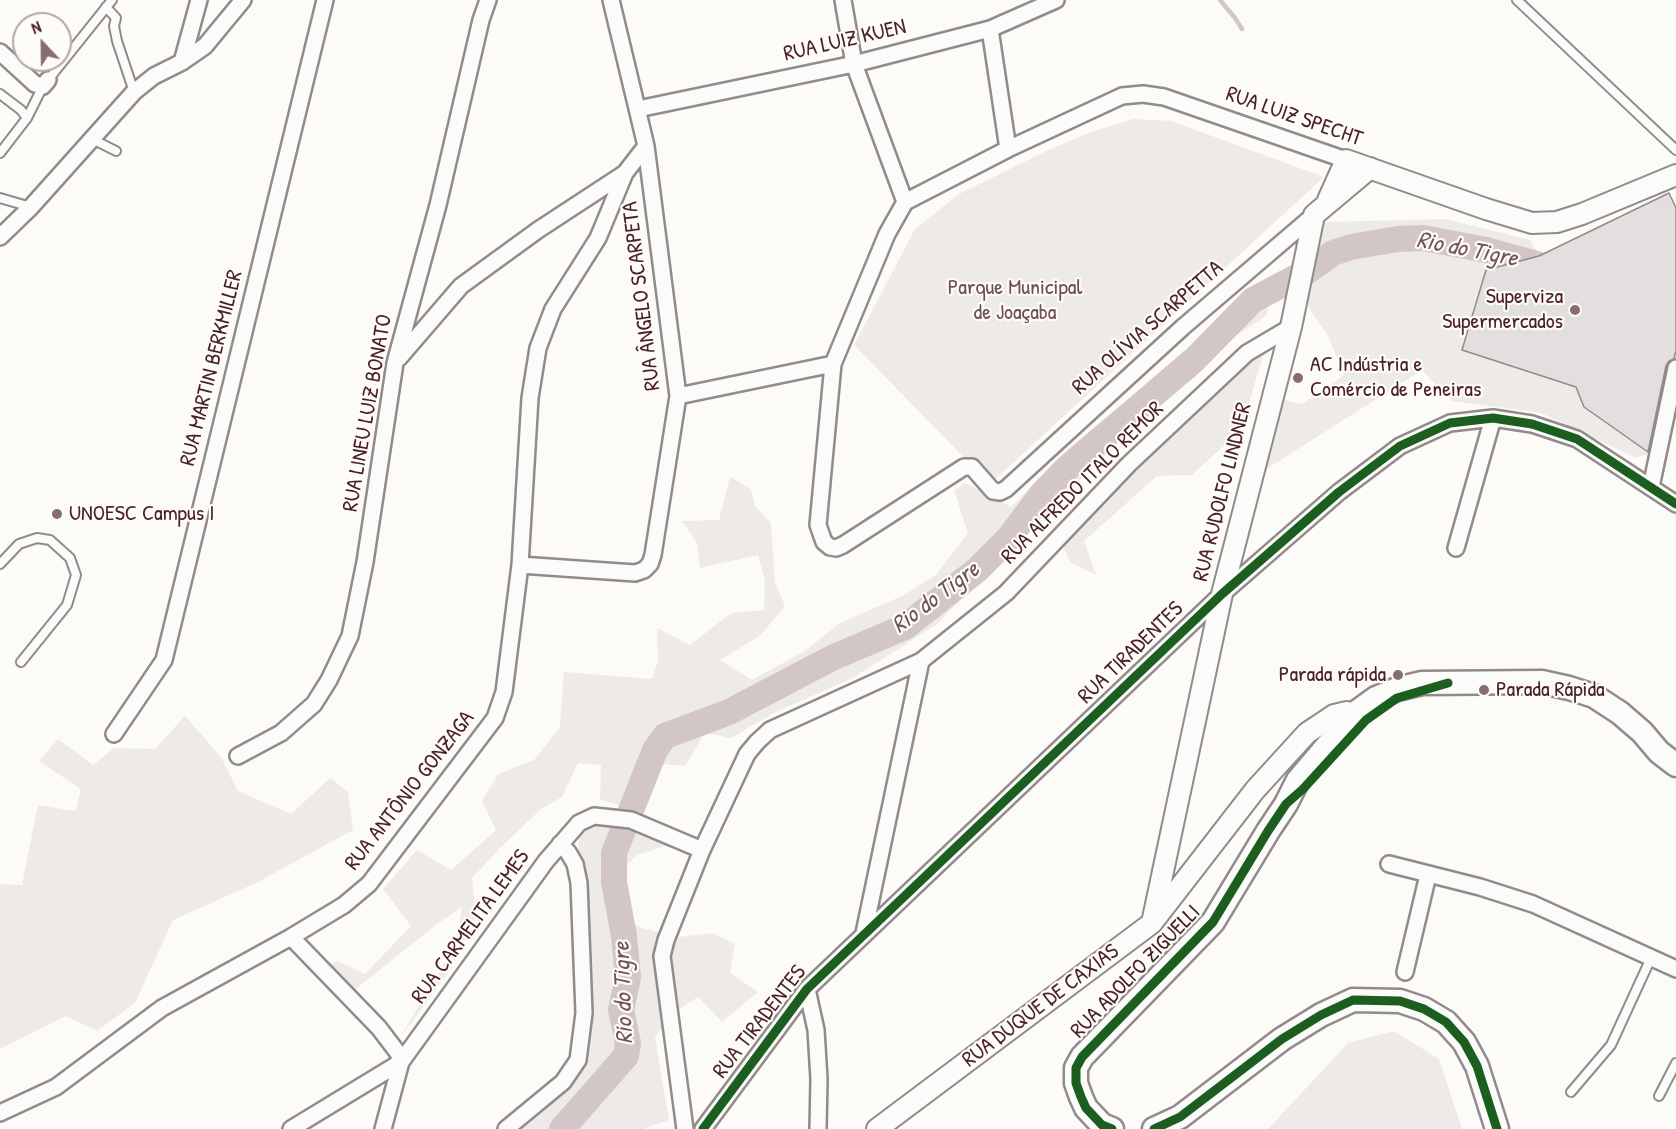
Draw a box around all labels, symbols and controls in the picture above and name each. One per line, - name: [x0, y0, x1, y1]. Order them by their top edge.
- north arrow: [12, 12, 72, 72]
- street label: RUA LUIZ KUEN: [781, 14, 909, 68]
- text: N: [28, 15, 44, 39]
- street label: RUA LUIZ SPECHT: [1222, 81, 1366, 153]
- street label: RUA ÂNGELO SCARPETA: [617, 200, 667, 392]
- water label: Rio do Tigre: [1414, 226, 1520, 274]
- street label: RUA OLÍVIA SCARPETTA: [1067, 255, 1229, 401]
- street label: RUA MARTIN BERKMILLER: [175, 267, 249, 469]
- park label: Parque Municipal de Joaçaba: [948, 275, 1082, 326]
- place label: Superviza Supermercados: [1442, 284, 1563, 336]
- marker: Superviza Supermercados: [1568, 303, 1582, 317]
- street label: RUA LINEU LUIZ BONATO: [338, 312, 398, 514]
- place label: AC Indústria e Comércio de Peneiras: [1310, 352, 1481, 404]
- marker: AC Indústria e Comércio de Peneiras: [1291, 371, 1305, 385]
- street label: RUA ALFREDO ITALO REMOR: [996, 396, 1170, 570]
- street label: RUA RUDOLFO LINDNER: [1188, 400, 1258, 584]
- place label: UNOESC Campus I: [69, 501, 215, 527]
- marker: UNOESC Campus I: [50, 507, 64, 521]
- water label: Rio do Tigre: [887, 556, 985, 640]
- street label: RUA TIRADENTES: [1073, 596, 1189, 710]
- place label: Parada rápida: [1279, 662, 1386, 688]
- marker: Parada rápida: [1391, 668, 1405, 682]
- place label: Parada Rápida: [1496, 677, 1605, 703]
- marker: Parada Rápida: [1477, 683, 1491, 697]
- street label: RUA ANTÔNIO GONZAGA: [340, 706, 480, 876]
- street label: RUA CARMELITA LEMES: [406, 845, 536, 1009]
- street label: RUA ADOLFO ZIGUELLI: [1066, 900, 1206, 1044]
- street label: RUA DUQUE DE CAXIAS: [958, 939, 1124, 1073]
- water label: Rio do Tigre: [608, 941, 640, 1045]
- street label: RUA TIRADENTES: [708, 960, 812, 1084]

